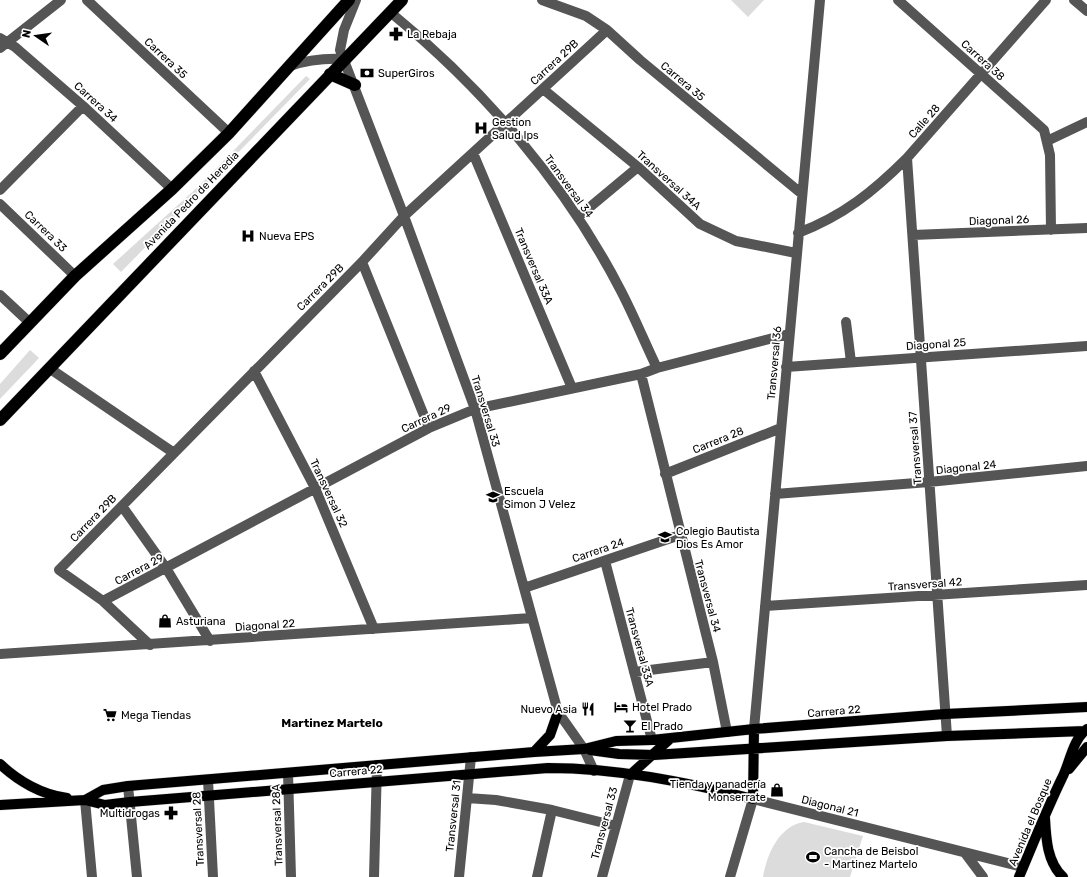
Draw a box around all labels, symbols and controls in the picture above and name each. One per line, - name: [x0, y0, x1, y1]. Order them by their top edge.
- north arrow: [16, 16, 56, 56]
- pharmacy icon: La Rebaja: [388, 26, 404, 42]
- text: N: [20, 28, 34, 39]
- place label: La Rebaja: [407, 28, 457, 41]
- street label: Carrera 35: [142, 35, 190, 82]
- street label: Carrera 29B: [528, 37, 581, 88]
- street label: Carrera 38: [958, 37, 1007, 83]
- street label: Carrera 35: [658, 59, 708, 104]
- bank icon: SuperGiros: [359, 65, 375, 81]
- place label: SuperGiros: [378, 67, 435, 80]
- street label: Carrera 34: [71, 79, 120, 125]
- street label: Calle 28: [906, 102, 943, 141]
- place label: Gestion Salud Ips: [492, 116, 539, 142]
- hospital icon: Gestion Salud Ips: [473, 120, 489, 136]
- street label: Transversal 34A: [634, 148, 704, 213]
- street label: Avenida Pedro de Heredia: [141, 149, 242, 252]
- street label: Transversal 34: [541, 152, 596, 220]
- street label: Carrera 33: [22, 208, 70, 255]
- street label: Diagonal 26: [969, 213, 1030, 228]
- street label: Transversal 33A: [512, 226, 556, 307]
- hospital icon: Nueva EPS: [240, 228, 256, 244]
- place label: Nueva EPS: [259, 230, 315, 243]
- street label: Carrera 29B: [294, 261, 347, 314]
- street label: Transversal 36: [765, 325, 784, 401]
- street label: Diagonal 25: [906, 336, 967, 353]
- street label: Transversal 33: [468, 374, 503, 449]
- street label: Carrera 29: [399, 401, 453, 436]
- street label: Transversal 37: [906, 411, 925, 485]
- street label: Carrera 28: [691, 424, 746, 457]
- street label: Transversal 32: [307, 457, 350, 530]
- street label: Diagonal 24: [935, 458, 997, 477]
- place label: Escuela Simon J Velez: [504, 485, 576, 511]
- school or university icon: Escuela Simon J Velez: [485, 489, 501, 505]
- street label: Carrera 29B: [67, 492, 119, 545]
- place label: Colegio Bautista Dios Es Amor: [676, 525, 760, 551]
- school or university icon: Colegio Bautista Dios Es Amor: [657, 529, 673, 545]
- street label: Carrera 24: [571, 536, 626, 565]
- street label: Carrera 29: [112, 551, 166, 588]
- street label: Transversal 34: [692, 558, 723, 634]
- street label: Transversal 42: [888, 575, 963, 594]
- street label: Transversal 33A: [623, 606, 657, 689]
- shop icon: Asturiana: [157, 613, 173, 629]
- place label: Asturiana: [176, 615, 226, 628]
- street label: Diagonal 22: [235, 617, 296, 634]
- hotel icon: Hotel Prado: [613, 699, 629, 715]
- restaurant icon: Nuevo Asia: [580, 701, 596, 717]
- place label: Hotel Prado: [632, 701, 692, 714]
- place label: Nuevo Asia: [520, 703, 577, 716]
- street label: Carrera 22: [807, 703, 861, 720]
- supermarket icon: Mega Tiendas: [102, 707, 118, 723]
- place label: Mega Tiendas: [121, 709, 191, 722]
- district label: Martinez Martelo: [281, 716, 383, 730]
- bar icon: El Prado: [622, 718, 638, 734]
- place label: El Prado: [641, 720, 683, 733]
- street label: Carrera 22: [329, 763, 383, 780]
- street label: Avenida el Bosque: [1006, 776, 1055, 868]
- place label: Tienda y panadería Monserrate: [670, 778, 766, 804]
- street label: Transversal 31: [443, 780, 464, 853]
- shop icon: Tienda y panadería Monserrate: [769, 782, 785, 798]
- street label: Transversal 28A: [270, 783, 285, 866]
- street label: Transversal 33: [589, 785, 620, 861]
- street label: Transversal 28: [190, 791, 207, 866]
- street label: Diagonal 21: [800, 793, 860, 820]
- pharmacy icon: Multidrogas: [163, 805, 179, 821]
- place label: Multidrogas: [100, 807, 160, 820]
- place label: Cancha de Beisbol - Martinez Martelo: [824, 845, 918, 871]
- sports icon: Cancha de Beisbol - Martinez Martelo: [805, 849, 821, 865]

